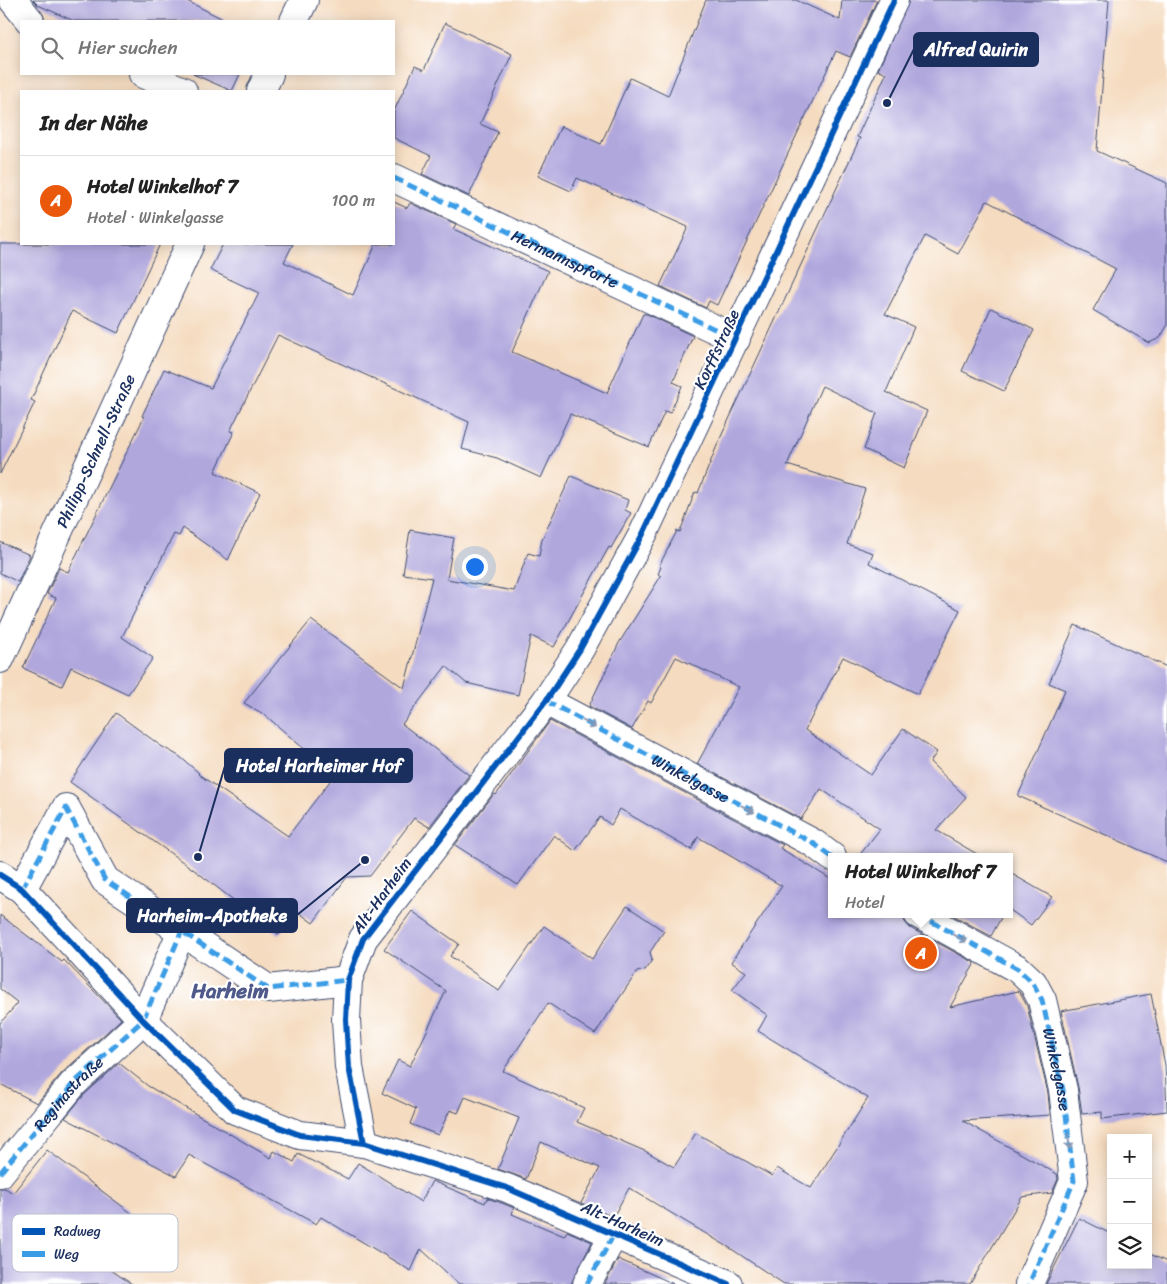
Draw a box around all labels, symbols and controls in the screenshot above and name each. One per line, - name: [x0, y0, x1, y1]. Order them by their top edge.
- search box: [20, 20, 395, 75]
- text: Hier suchen: [78, 31, 178, 64]
- callout: Alfred Quirin: [914, 33, 1038, 66]
- icon: search: [38, 34, 66, 62]
- text: Alfred Quirin: [923, 34, 1028, 66]
- text: In der Nähe: [40, 104, 148, 142]
- text: Hotel Winkelhof 7: [87, 170, 238, 203]
- text: A: [51, 186, 61, 215]
- text: 100 m: [331, 186, 375, 215]
- text: Hotel · Winkelgasse: [87, 203, 224, 232]
- street label: Hermannspforte: [506, 221, 623, 297]
- street label: Korffstraße: [685, 304, 748, 394]
- street label: Philipp-Schnell-Straße: [48, 369, 144, 533]
- your location: [462, 554, 488, 580]
- one-way arrow: [582, 719, 597, 729]
- street label: Winkelgasse: [646, 746, 735, 811]
- callout: Hotel Harheimer Hof: [225, 749, 412, 782]
- text: Hotel Harheimer Hof: [235, 750, 405, 782]
- one-way arrow: [740, 804, 755, 814]
- street label: Alt-Harheim: [343, 851, 419, 941]
- popup: [828, 853, 1013, 918]
- text: Hotel Winkelhof 7: [845, 855, 996, 888]
- text: Hotel: [845, 888, 884, 917]
- callout: Harheim-Apotheke: [127, 899, 297, 932]
- text: Harheim-Apotheke: [136, 900, 287, 932]
- pin: A: [905, 934, 937, 972]
- one-way arrow: [953, 934, 967, 944]
- district label: Harheim: [190, 972, 269, 1010]
- street label: Winkelgasse: [1034, 1025, 1079, 1113]
- street label: Reginastraße: [26, 1049, 111, 1138]
- one-way arrow: [1064, 1134, 1074, 1150]
- map controls: [1107, 1134, 1152, 1269]
- button: +: [1107, 1134, 1152, 1179]
- button: −: [1107, 1179, 1152, 1224]
- street label: Alt-Harheim: [575, 1192, 669, 1255]
- legend: [12, 1214, 178, 1272]
- text: Radweg: [54, 1219, 101, 1244]
- button: layers: [1107, 1224, 1152, 1269]
- text: Weg: [54, 1242, 79, 1267]

